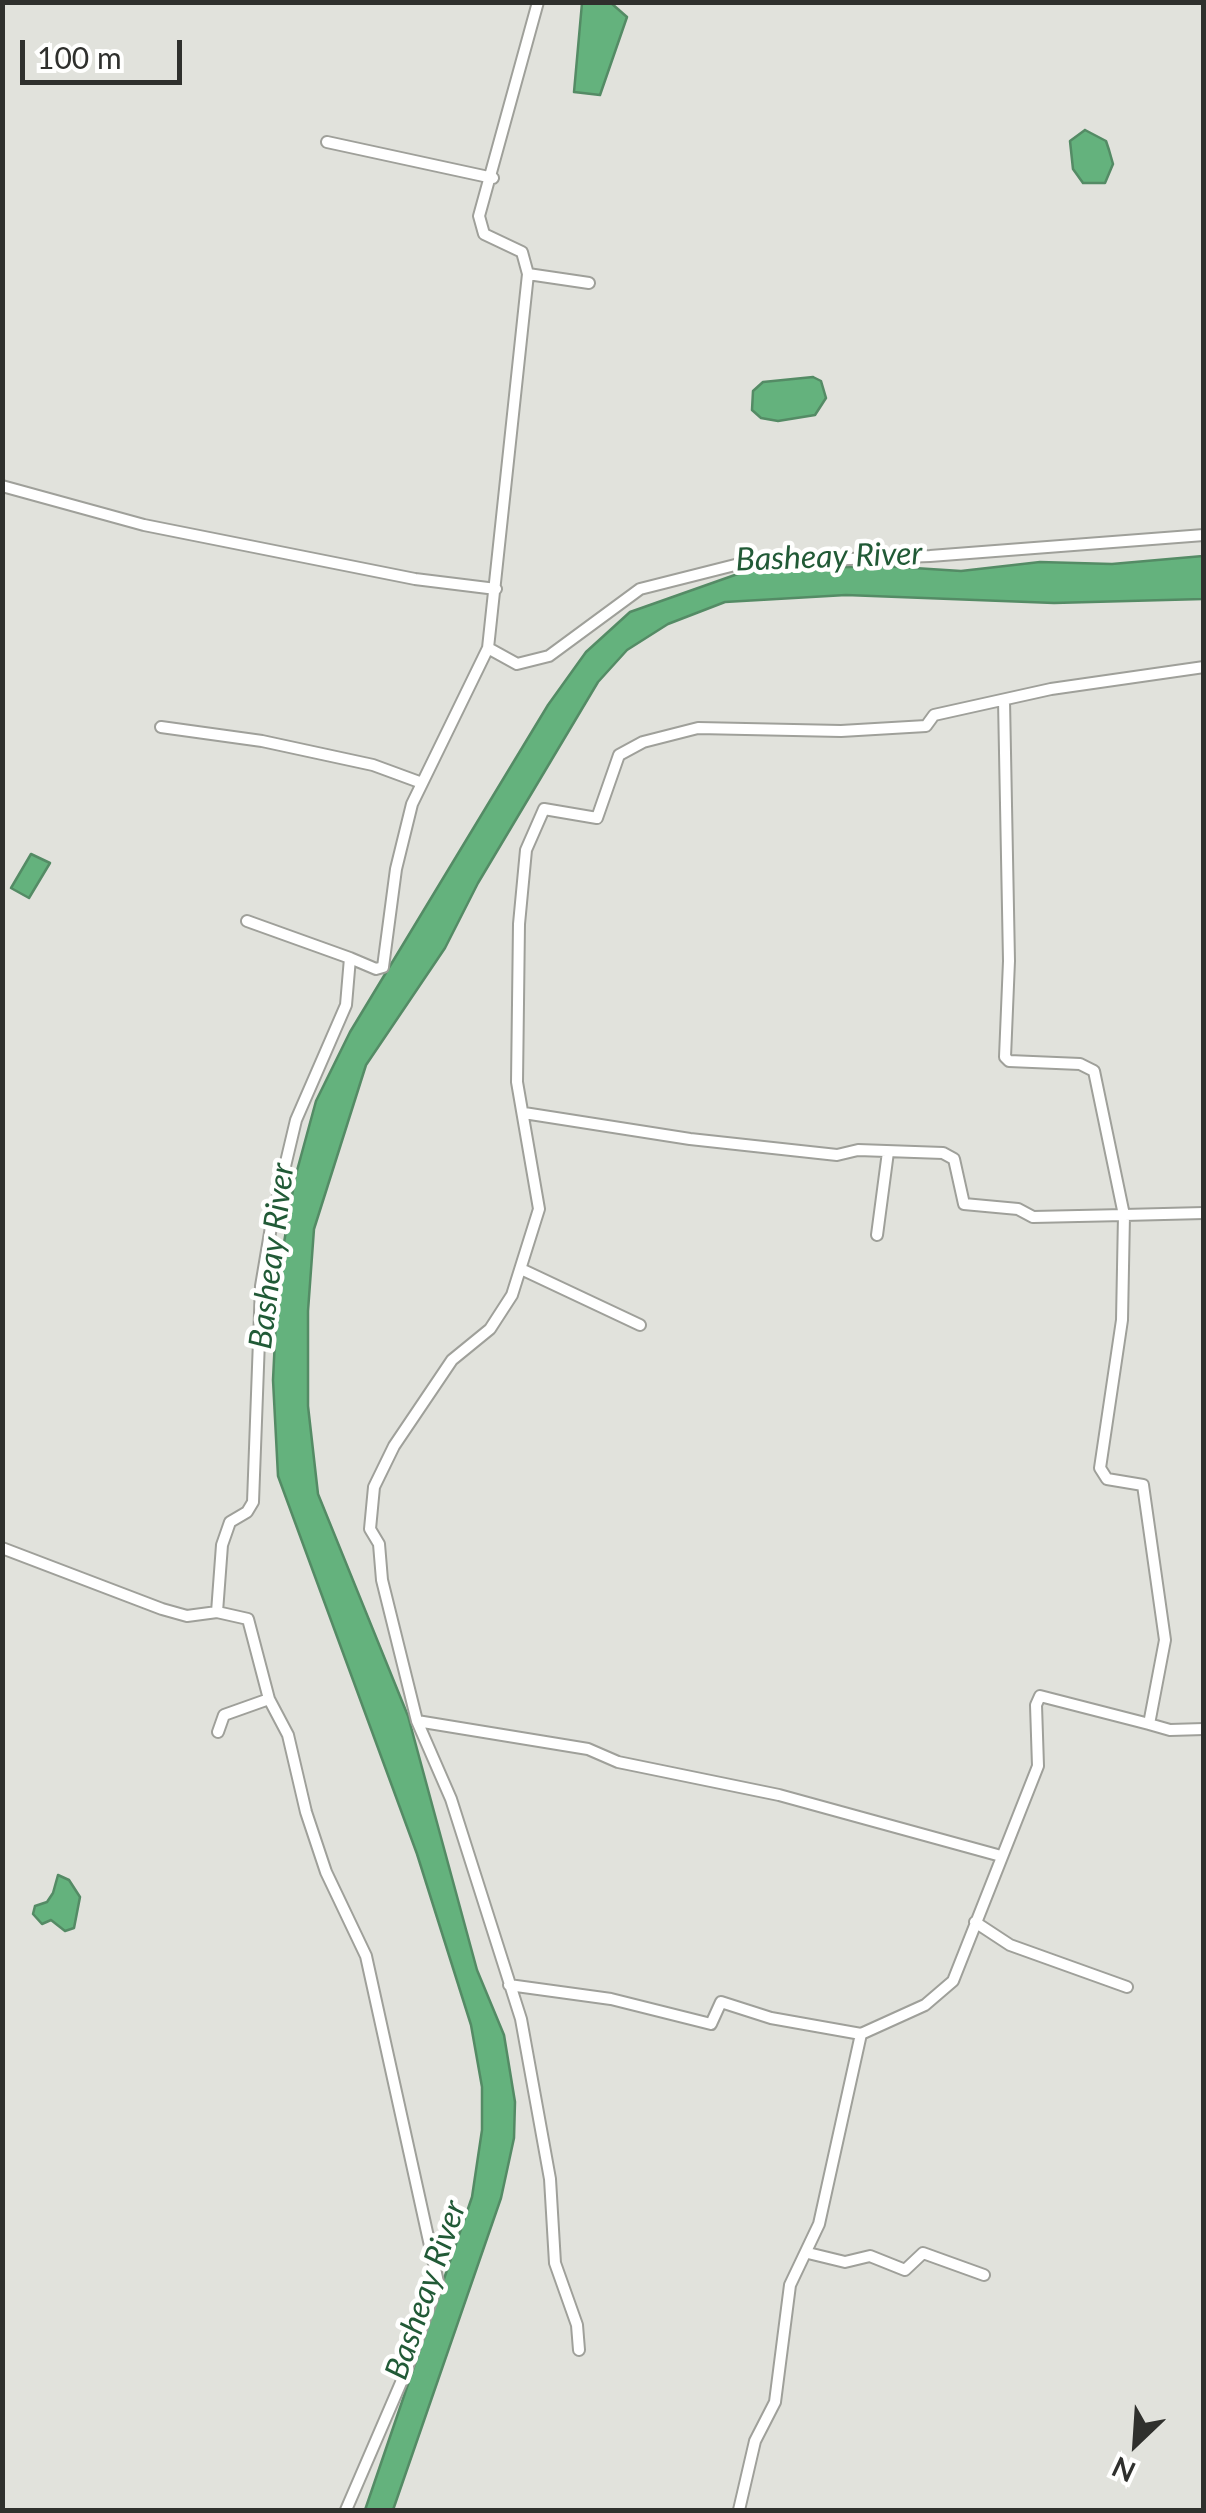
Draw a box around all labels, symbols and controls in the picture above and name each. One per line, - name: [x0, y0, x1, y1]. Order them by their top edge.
- scale bar: [25, 20, 188, 82]
- text: 100 m: [37, 39, 122, 75]
- water label: Basheay River: [735, 535, 923, 579]
- water label: Basheay River: [242, 1161, 302, 1351]
- water label: Basheay River: [377, 2196, 475, 2384]
- north arrow: [1086, 2393, 1186, 2493]
- text: N: [1106, 2450, 1140, 2490]

